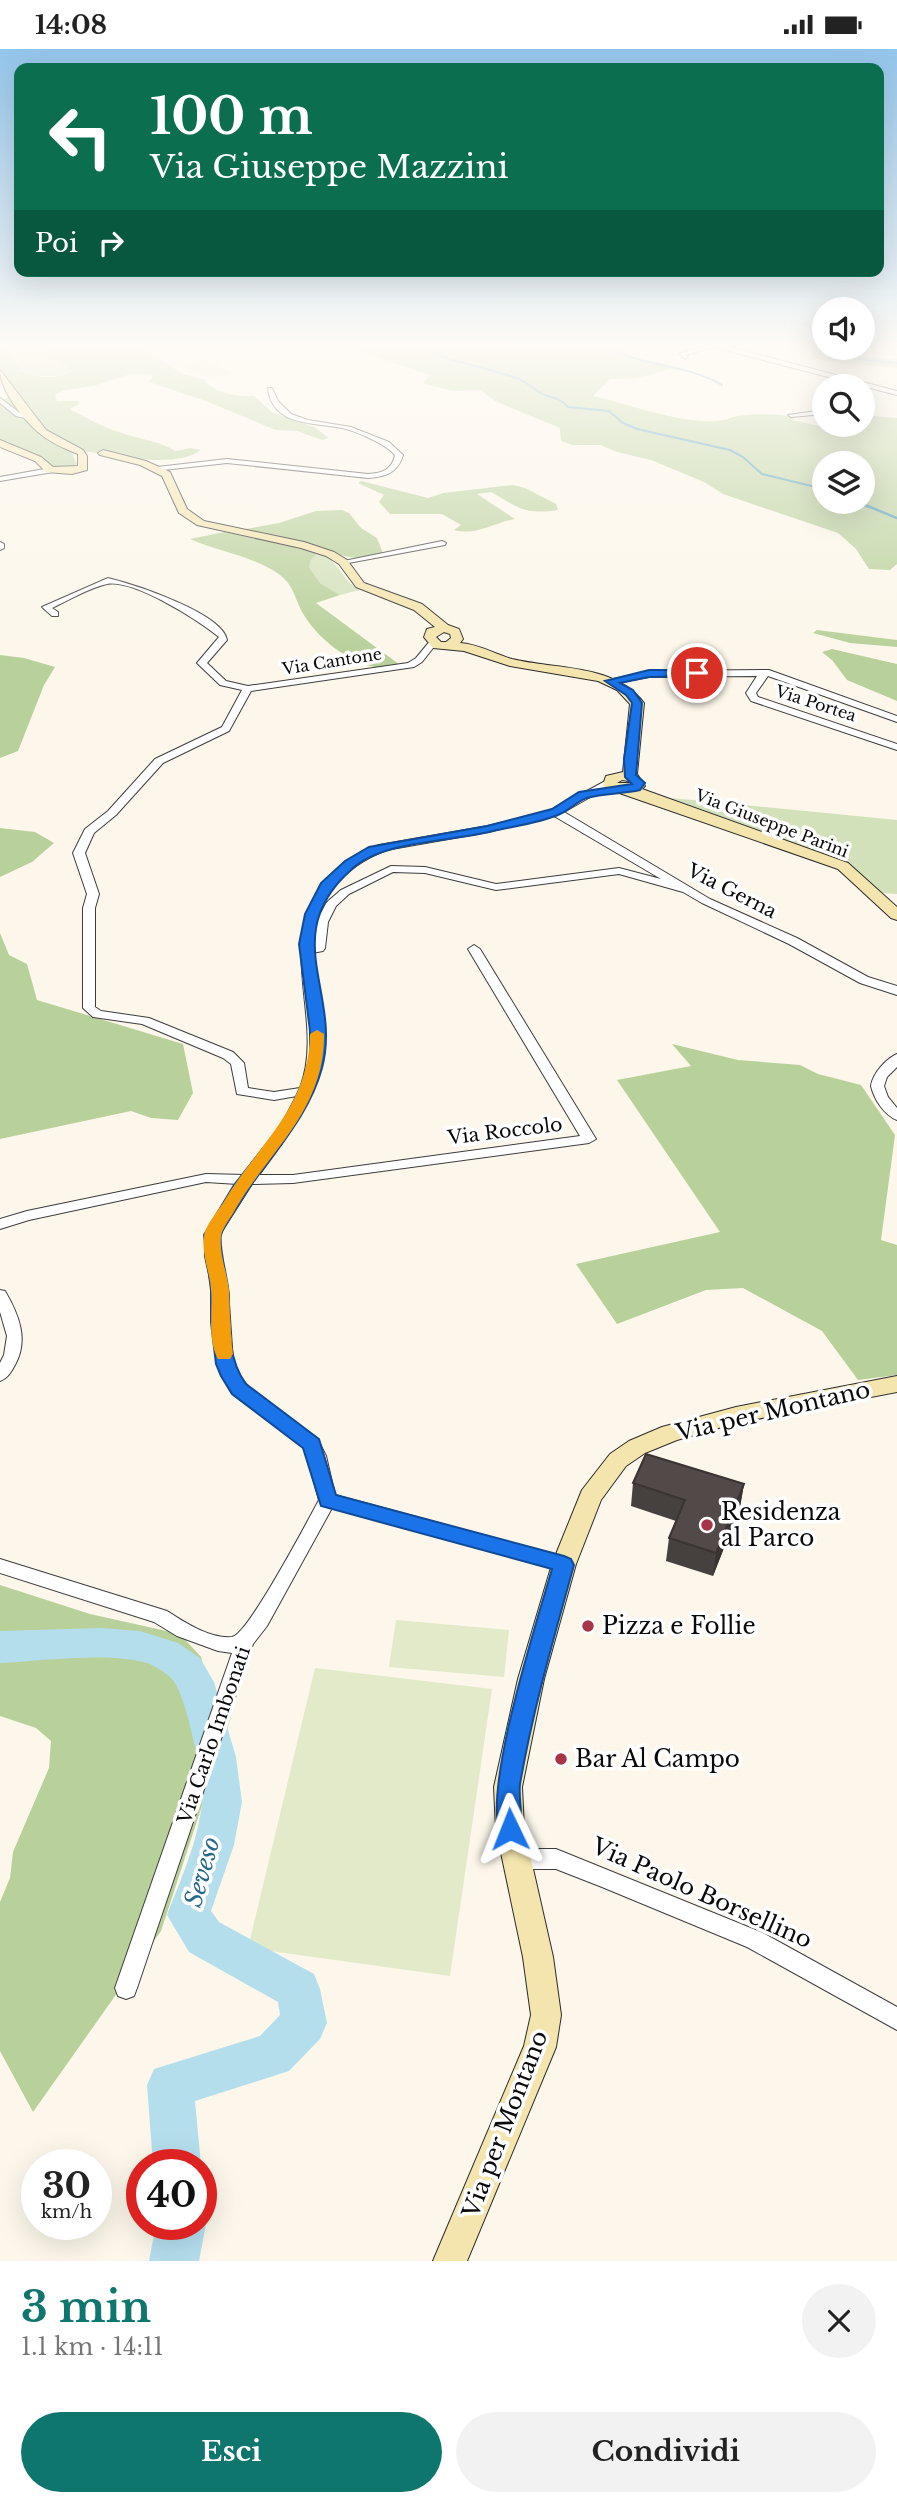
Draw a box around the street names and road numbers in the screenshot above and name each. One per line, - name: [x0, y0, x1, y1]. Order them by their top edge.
- street label: Via Cantone: [280, 643, 383, 679]
- street label: Via Portea: [772, 680, 859, 726]
- street label: Via Giuseppe Parini: [692, 784, 852, 862]
- street label: Via Gerna: [683, 858, 781, 923]
- street label: Via Roccolo: [445, 1113, 564, 1150]
- street label: Via per Montano: [672, 1375, 873, 1447]
- street label: Via Carlo Imbonati: [172, 1643, 255, 1828]
- street label: Via Paolo Borsellino: [587, 1831, 816, 1954]
- street label: Via per Montano: [456, 2026, 554, 2222]

